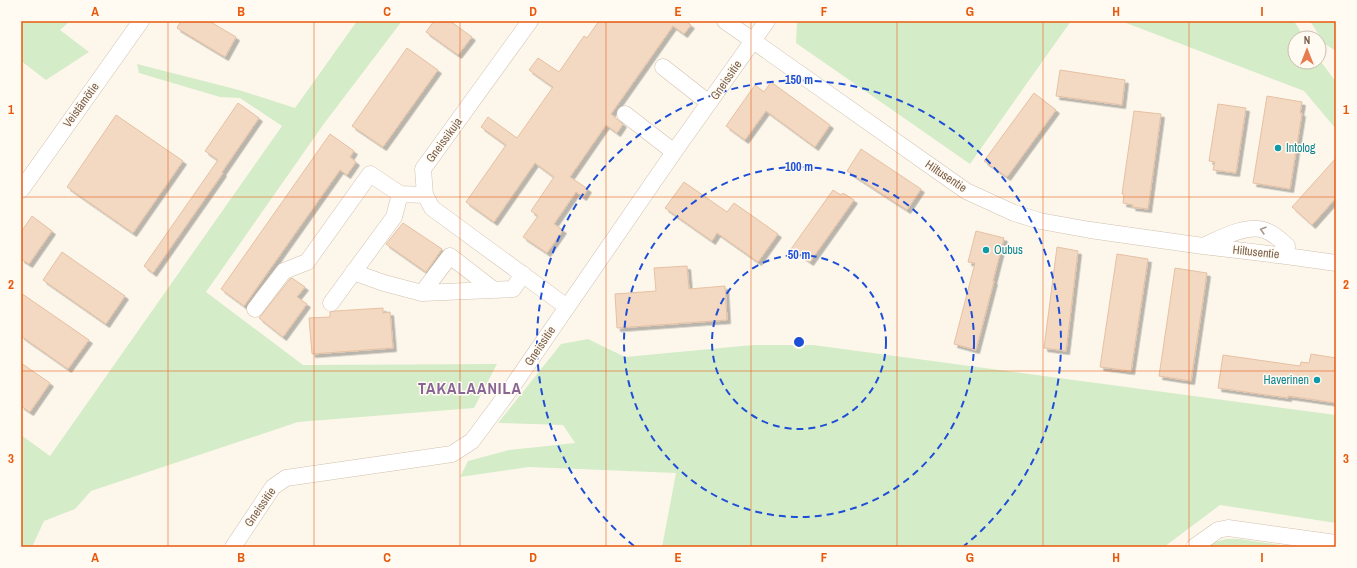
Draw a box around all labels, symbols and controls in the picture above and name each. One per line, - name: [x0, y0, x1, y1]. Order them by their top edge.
- text: A: [91, 3, 99, 20]
- text: B: [237, 3, 245, 20]
- text: C: [383, 3, 391, 20]
- text: D: [529, 3, 537, 20]
- text: E: [674, 3, 682, 20]
- text: F: [821, 3, 828, 20]
- text: G: [966, 3, 974, 20]
- text: H: [1112, 3, 1120, 20]
- text: I: [1261, 3, 1264, 20]
- north arrow: [1287, 30, 1327, 70]
- text: N: [1304, 33, 1310, 47]
- street label: Gneissitie: [707, 57, 745, 103]
- text: 150 m: [785, 72, 813, 88]
- street label: Veistämötie: [59, 79, 103, 131]
- text: 1: [8, 101, 14, 118]
- text: 1: [1343, 101, 1349, 118]
- street label: Gneissikuja: [422, 114, 466, 166]
- place label: Intolog: [1286, 140, 1316, 156]
- marker: Intolog: [1273, 143, 1283, 153]
- street label: Hiltusentie: [922, 156, 970, 196]
- text: 100 m: [785, 159, 813, 175]
- one-way arrow: [1260, 227, 1266, 235]
- place label: Oubus: [994, 242, 1023, 258]
- street label: Hiltusentie: [1232, 242, 1280, 262]
- marker: Oubus: [981, 245, 991, 255]
- text: 50 m: [788, 247, 810, 263]
- text: 2: [8, 276, 14, 293]
- text: 2: [1343, 276, 1349, 293]
- street label: Gneissitie: [521, 323, 559, 369]
- centre of rings: [792, 335, 806, 349]
- place label: Haverinen: [1264, 372, 1309, 388]
- marker: Haverinen: [1312, 375, 1322, 385]
- district label: TAKALAANILA: [418, 377, 522, 399]
- text: 3: [8, 450, 14, 467]
- text: 3: [1343, 450, 1349, 467]
- street label: Gneissitie: [241, 484, 279, 530]
- text: A: [91, 549, 99, 566]
- text: B: [237, 549, 245, 566]
- text: C: [383, 549, 391, 566]
- text: D: [529, 549, 537, 566]
- text: E: [674, 549, 682, 566]
- text: F: [821, 549, 828, 566]
- text: G: [966, 549, 974, 566]
- text: H: [1112, 549, 1120, 566]
- text: I: [1261, 549, 1264, 566]

